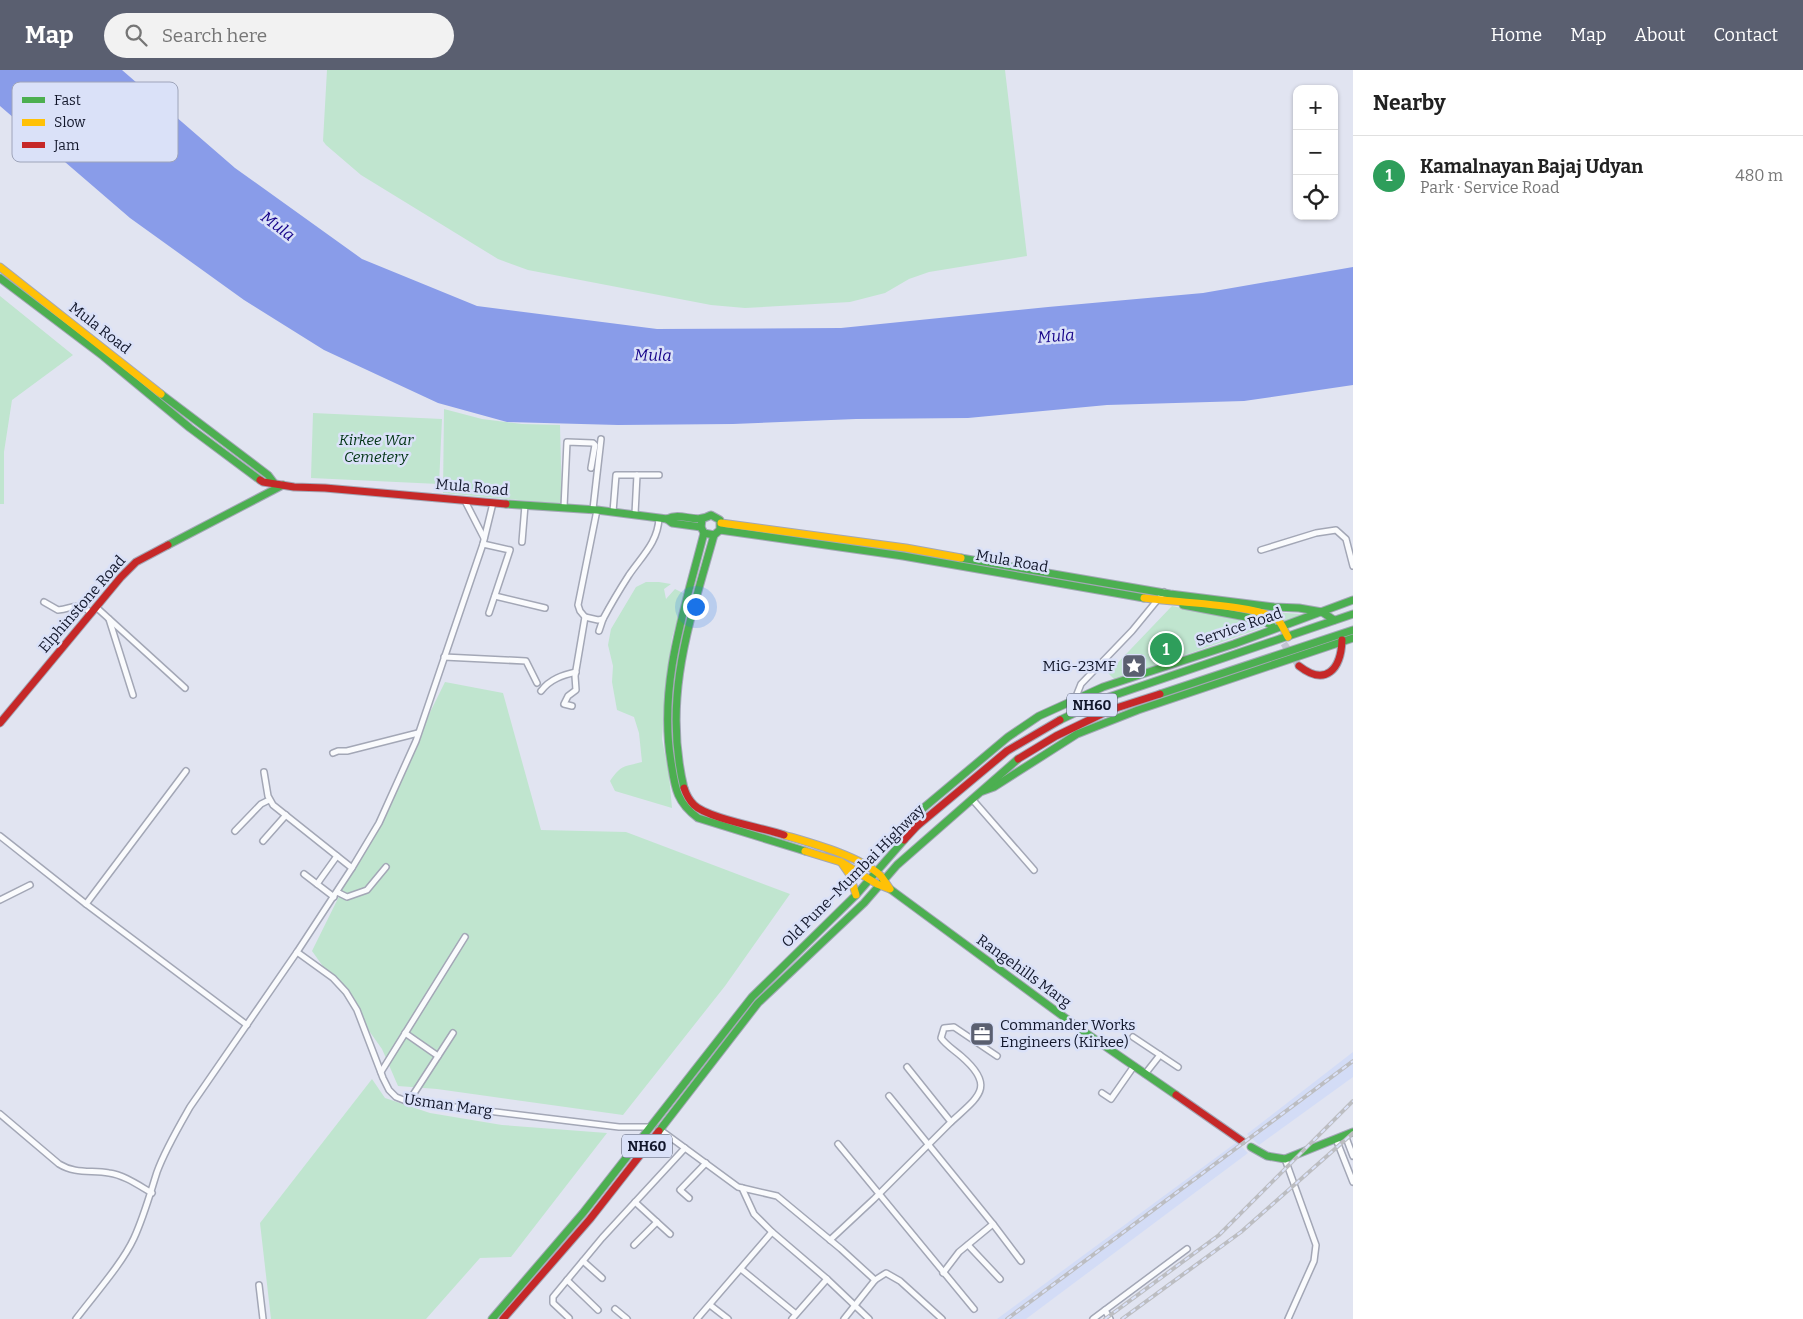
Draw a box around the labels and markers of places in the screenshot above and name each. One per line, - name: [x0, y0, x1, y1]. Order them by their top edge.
- pin: 1: [1150, 630, 1182, 668]
- place icon: MiG-23MF: [1121, 653, 1147, 679]
- place label: MiG-23MF: [1043, 657, 1117, 675]
- place label: Commander Works Engineers (Kirkee): [1000, 1016, 1135, 1051]
- office icon: Commander Works Engineers (Kirkee): [969, 1021, 995, 1047]

